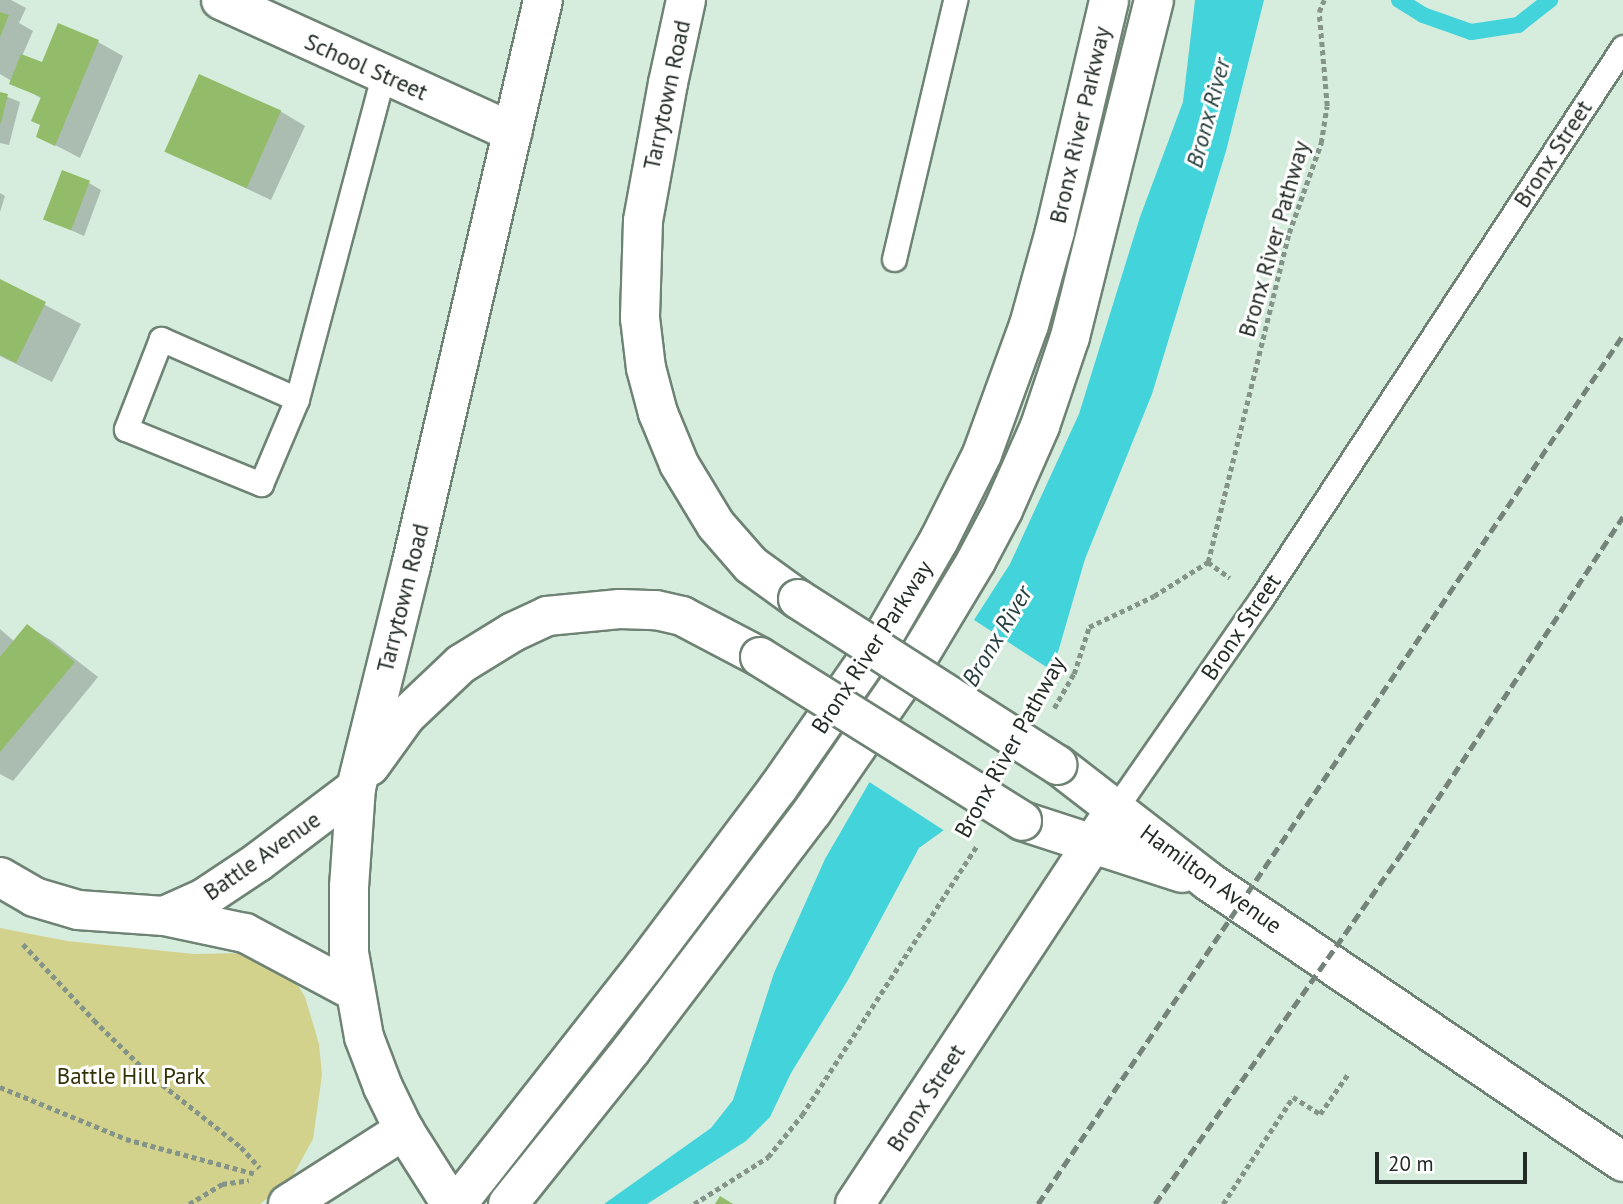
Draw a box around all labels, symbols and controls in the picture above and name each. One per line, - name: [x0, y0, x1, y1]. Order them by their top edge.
- street label: Tarrytown Road: [638, 18, 696, 172]
- street label: Bronx River Parkway: [1044, 24, 1116, 226]
- street label: School Street: [300, 28, 432, 106]
- water label: Bronx River: [1180, 55, 1236, 171]
- street label: Bronx Street: [1508, 95, 1598, 213]
- street label: Bronx River Pathway: [1233, 137, 1315, 341]
- street label: Tarrytown Road: [371, 521, 435, 675]
- street label: Bronx River Parkway: [805, 555, 939, 739]
- street label: Bronx Street: [1195, 568, 1287, 686]
- water label: Bronx River: [956, 580, 1038, 692]
- street label: Bronx River Pathway: [949, 651, 1071, 843]
- street label: Battle Avenue: [198, 805, 326, 907]
- street label: Hamilton Avenue: [1135, 818, 1287, 940]
- street label: Bronx Street: [881, 1039, 971, 1157]
- park label: Battle Hill Park: [57, 1062, 205, 1090]
- scale bar: [1378, 1138, 1530, 1182]
- text: 20 m: [1388, 1150, 1434, 1177]

